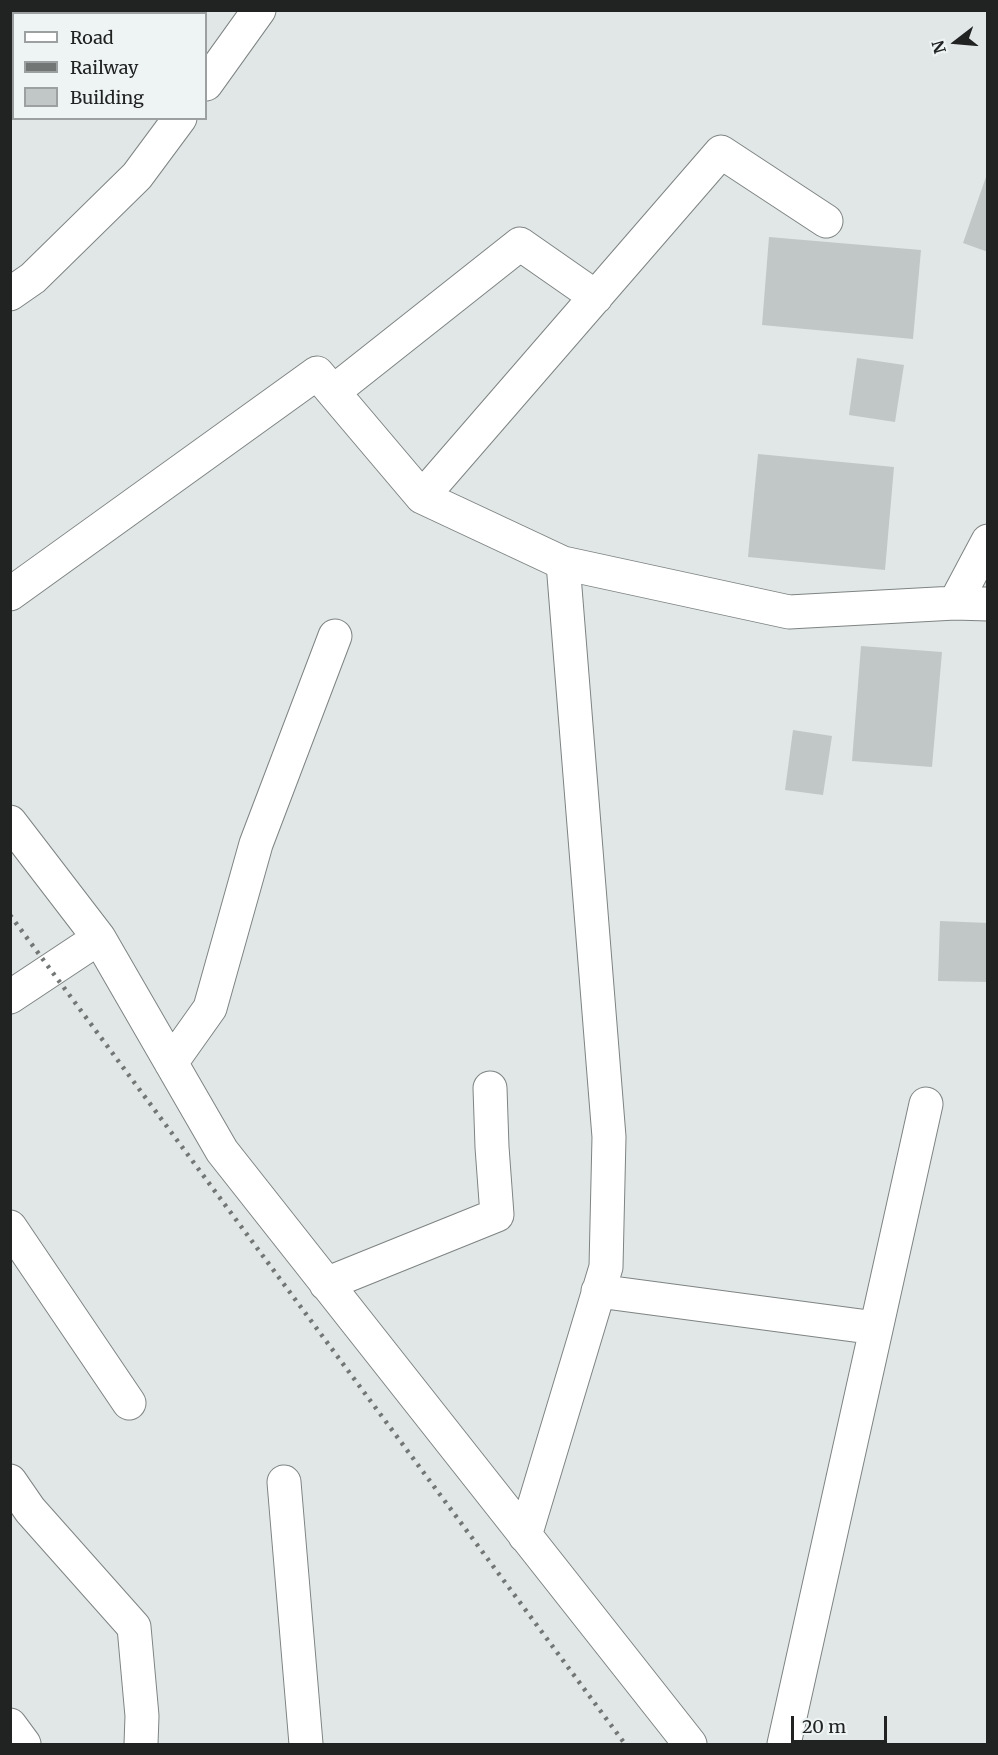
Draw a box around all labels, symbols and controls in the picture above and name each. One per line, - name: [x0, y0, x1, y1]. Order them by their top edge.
- legend: [12, 12, 207, 120]
- north arrow: [926, 12, 986, 72]
- text: Road: [70, 26, 114, 49]
- text: N: [927, 38, 950, 56]
- text: Railway: [70, 56, 138, 79]
- text: Building: [70, 86, 144, 109]
- scale bar: [794, 1704, 890, 1742]
- text: 20 m: [802, 1715, 846, 1738]

